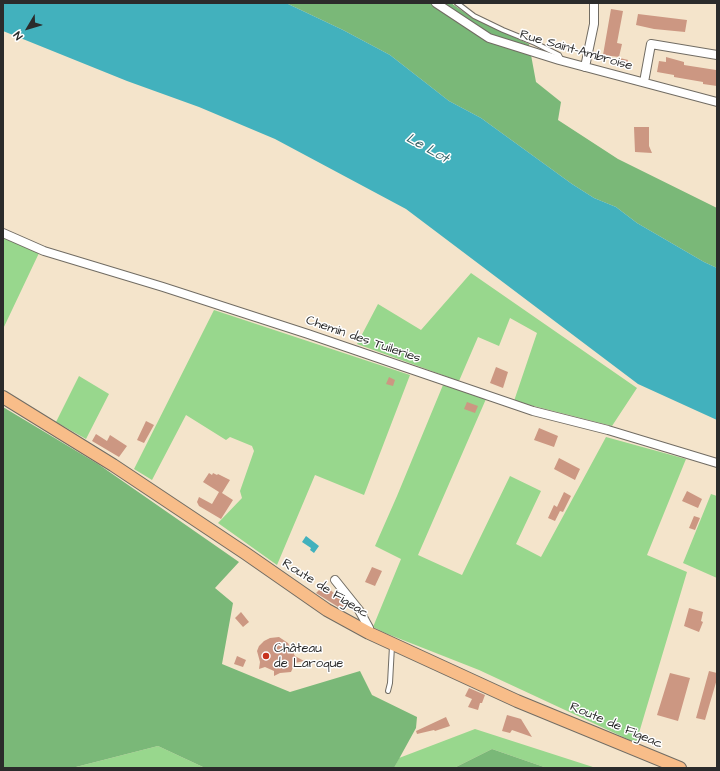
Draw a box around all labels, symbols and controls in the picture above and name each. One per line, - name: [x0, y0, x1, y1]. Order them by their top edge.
- north arrow: [8, 8, 48, 48]
- street label: Rue Saint-Ambroise: [518, 27, 634, 75]
- text: N: [10, 28, 26, 43]
- water label: Le Lot: [403, 130, 451, 168]
- street label: Chemin des Tuileries: [304, 313, 422, 367]
- street label: Route de Figeac: [279, 556, 371, 622]
- place label: Château de Laroque: [274, 641, 343, 672]
- marker: Château de Laroque: [261, 651, 271, 661]
- street label: Route de Figeac: [567, 699, 665, 753]

